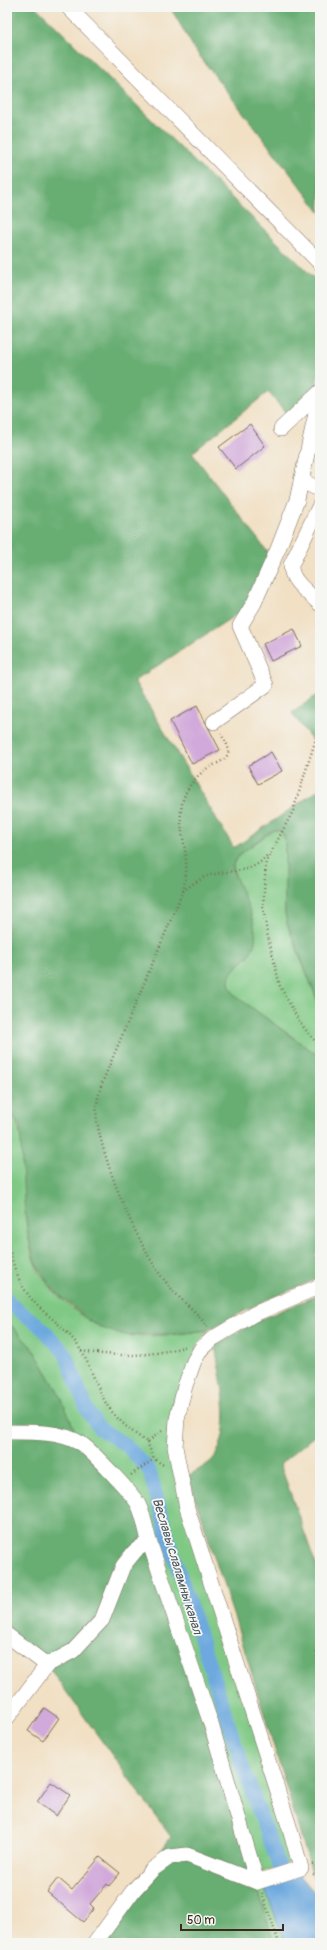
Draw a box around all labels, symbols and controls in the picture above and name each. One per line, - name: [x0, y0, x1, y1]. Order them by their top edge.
- water label: Веславы слаламны канал: [149, 1496, 206, 1637]
- scale bar: [181, 1906, 283, 1932]
- text: 50 m: [187, 1913, 215, 1928]

